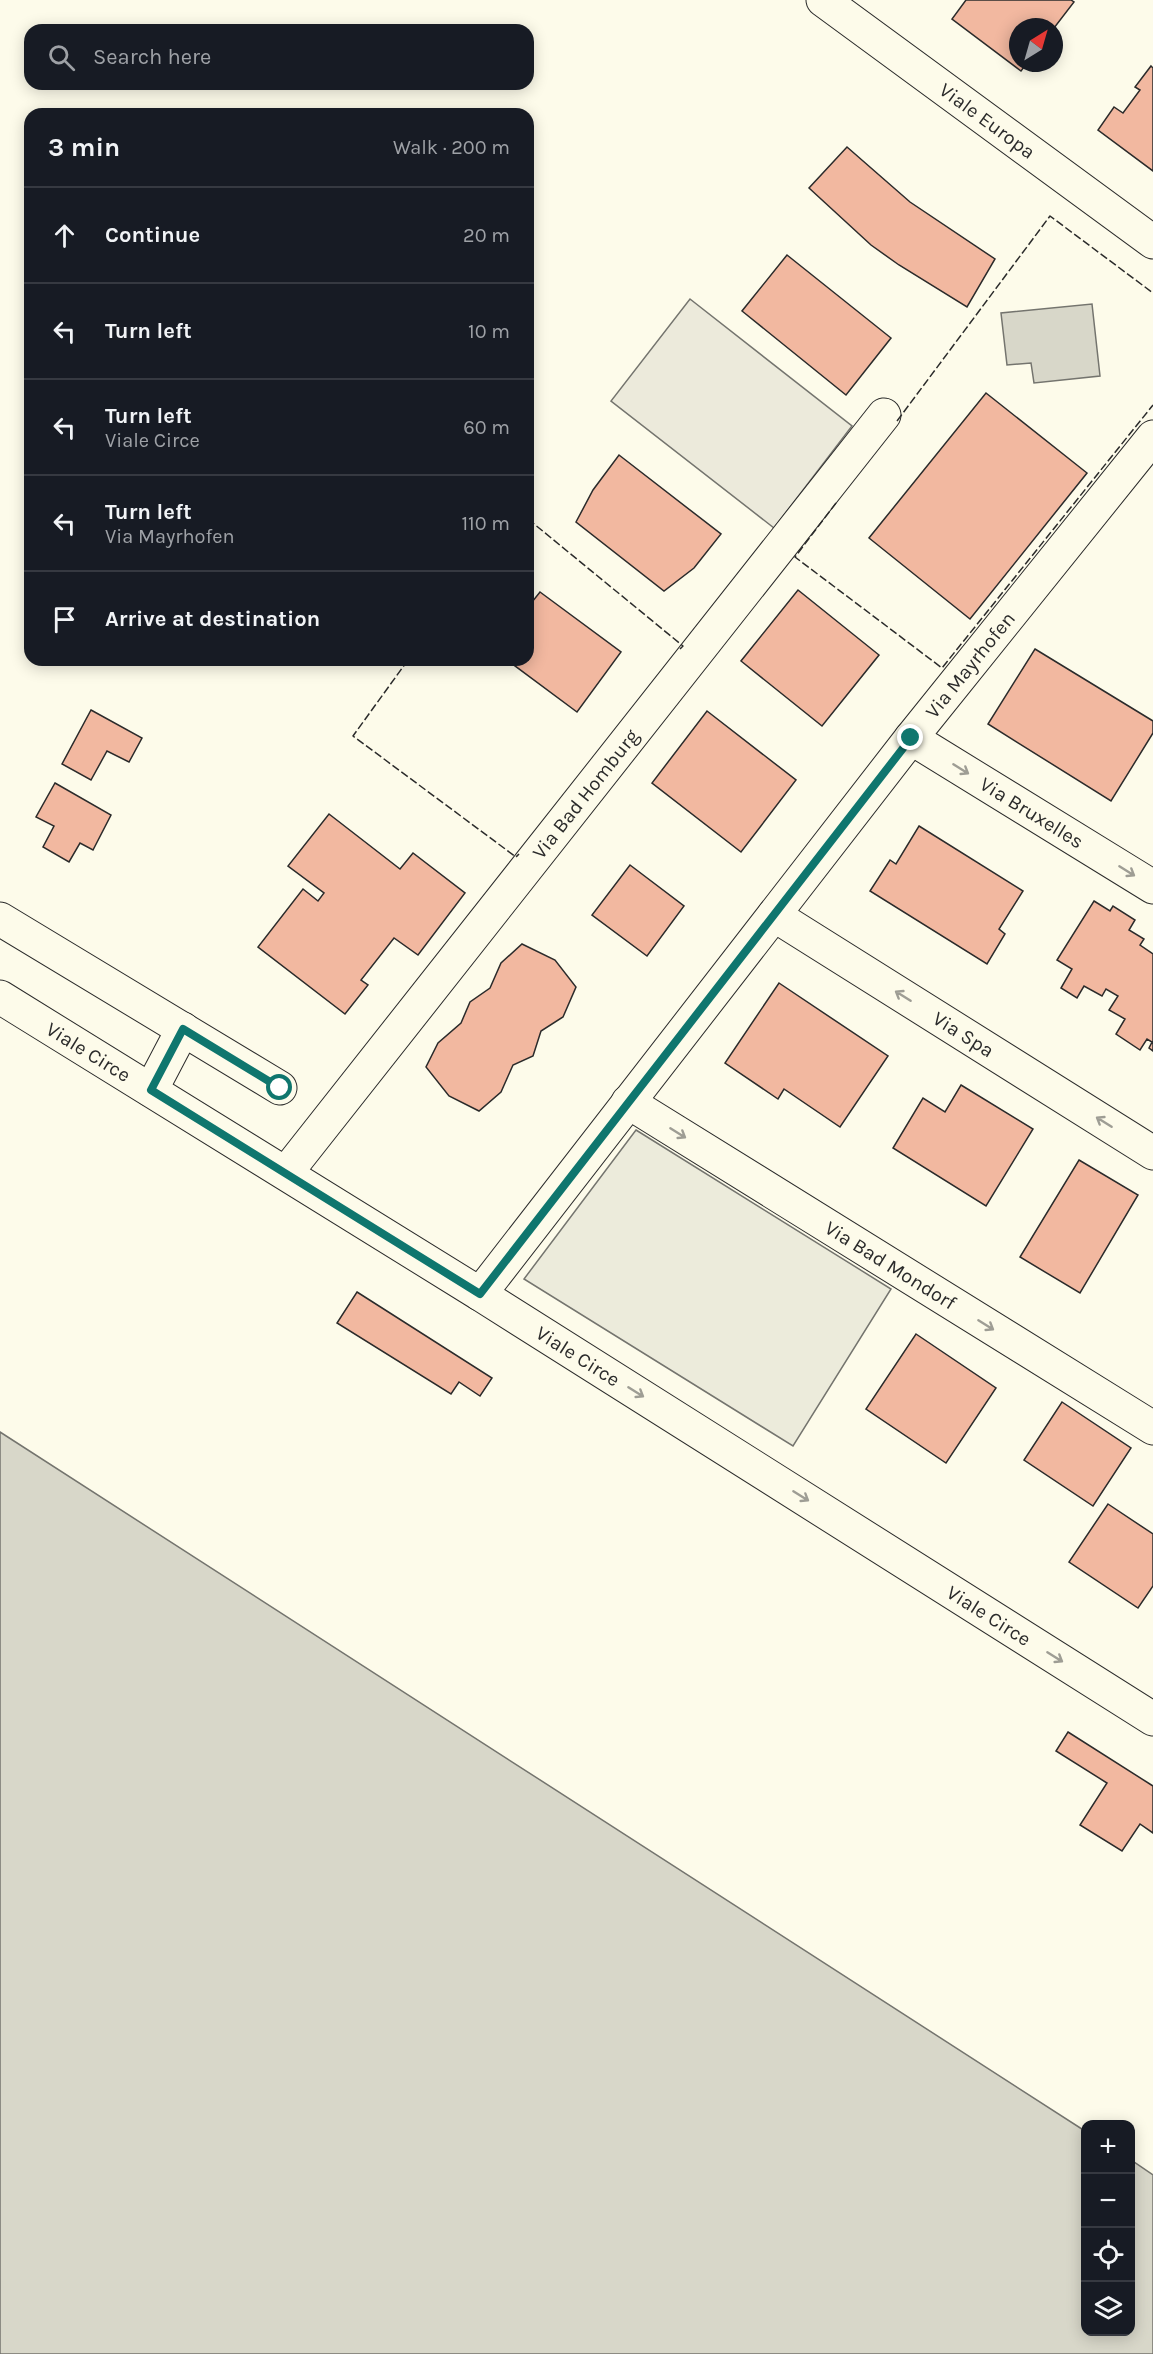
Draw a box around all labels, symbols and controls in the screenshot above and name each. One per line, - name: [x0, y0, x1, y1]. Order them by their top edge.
- north arrow: [1009, 18, 1063, 72]
- search box: [24, 24, 534, 90]
- icon: search: [45, 41, 78, 74]
- text: Search here: [93, 44, 211, 70]
- street label: Viale Europa: [935, 78, 1040, 163]
- text: 3 min: [48, 132, 120, 163]
- text: Walk · 200 m: [393, 136, 510, 159]
- icon: ahead: [48, 219, 81, 252]
- text: Continue: [105, 222, 200, 248]
- text: 20 m: [463, 224, 510, 247]
- icon: left: [48, 315, 81, 348]
- text: Turn left: [105, 318, 192, 344]
- text: 10 m: [468, 320, 510, 343]
- text: Turn left: [105, 403, 192, 429]
- icon: left: [48, 411, 81, 444]
- text: 60 m: [463, 416, 510, 439]
- text: Viale Circe: [105, 429, 200, 452]
- text: Turn left: [105, 499, 192, 525]
- icon: left: [48, 507, 81, 540]
- text: 110 m: [461, 512, 510, 535]
- text: Via Mayrhofen: [105, 525, 235, 548]
- icon: arrive: [48, 603, 81, 636]
- text: Arrive at destination: [105, 606, 320, 632]
- street label: Via Mayrhofen: [920, 607, 1020, 722]
- route end: [897, 724, 923, 750]
- street label: Via Bad Homburg: [527, 725, 643, 863]
- one-way arrow: [952, 763, 969, 775]
- street label: Via Bruxelles: [976, 772, 1088, 853]
- one-way arrow: [1118, 865, 1135, 877]
- one-way arrow: [895, 989, 912, 1001]
- street label: Via Spa: [929, 1006, 999, 1062]
- street label: Viale Circe: [42, 1017, 135, 1086]
- route start: [266, 1074, 292, 1100]
- one-way arrow: [1095, 1116, 1112, 1129]
- one-way arrow: [669, 1127, 686, 1139]
- street label: Via Bad Mondorf: [821, 1216, 960, 1314]
- one-way arrow: [978, 1318, 995, 1331]
- street label: Viale Circe: [532, 1321, 624, 1391]
- one-way arrow: [627, 1387, 644, 1399]
- one-way arrow: [792, 1491, 809, 1503]
- street label: Viale Circe: [943, 1580, 1035, 1651]
- one-way arrow: [1046, 1650, 1063, 1663]
- map controls: [1081, 2120, 1135, 2336]
- button: +: [1081, 2120, 1135, 2174]
- button: −: [1081, 2174, 1135, 2228]
- button: locate: [1081, 2228, 1135, 2282]
- button: layers: [1081, 2282, 1135, 2336]

